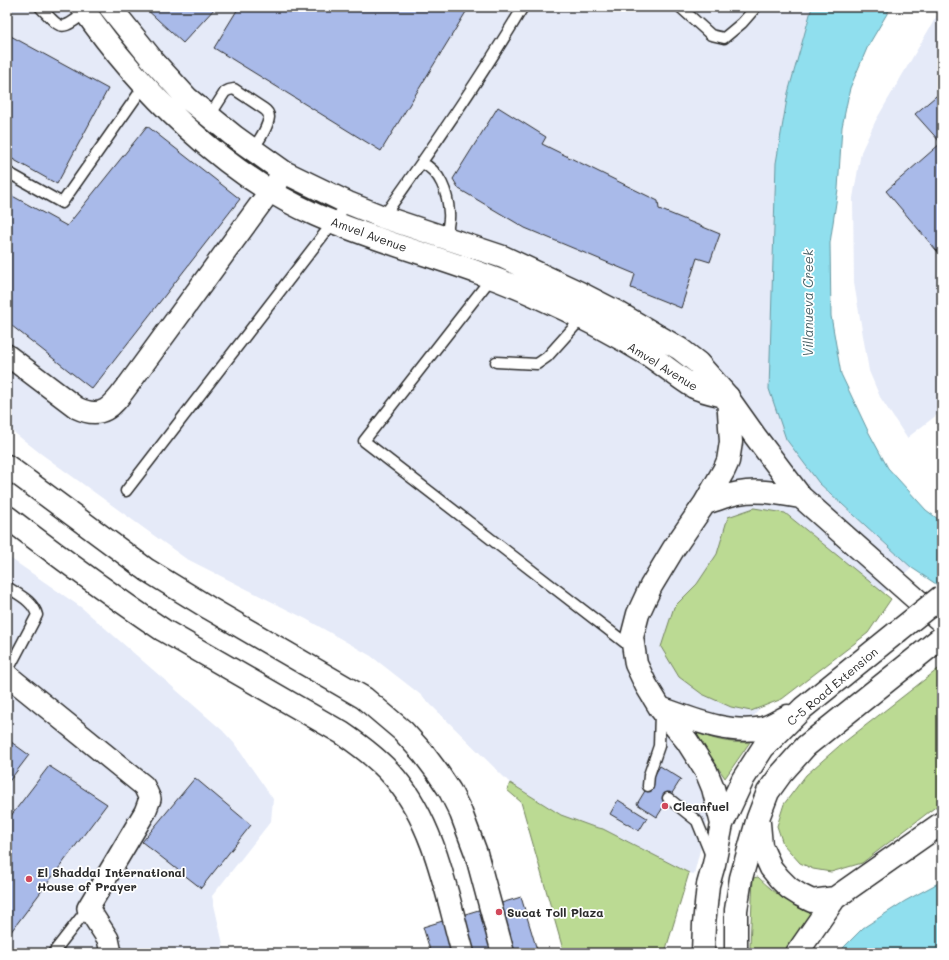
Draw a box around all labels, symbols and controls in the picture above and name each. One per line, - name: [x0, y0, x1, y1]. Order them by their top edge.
- street label: Amvel Avenue: [329, 213, 409, 255]
- water label: Villanueva Creek: [799, 248, 816, 357]
- street label: Amvel Avenue: [625, 338, 701, 394]
- street label: C-5 Road Extension: [783, 643, 881, 729]
- place label: Cleanfuel: [673, 798, 729, 814]
- marker: Cleanfuel: [660, 801, 670, 811]
- place label: El Shaddai International House of Prayer: [37, 864, 185, 894]
- marker: El Shaddai International House of Prayer: [24, 874, 34, 884]
- place label: Sucat Toll Plaza: [507, 904, 604, 920]
- marker: Sucat Toll Plaza: [494, 907, 504, 917]

